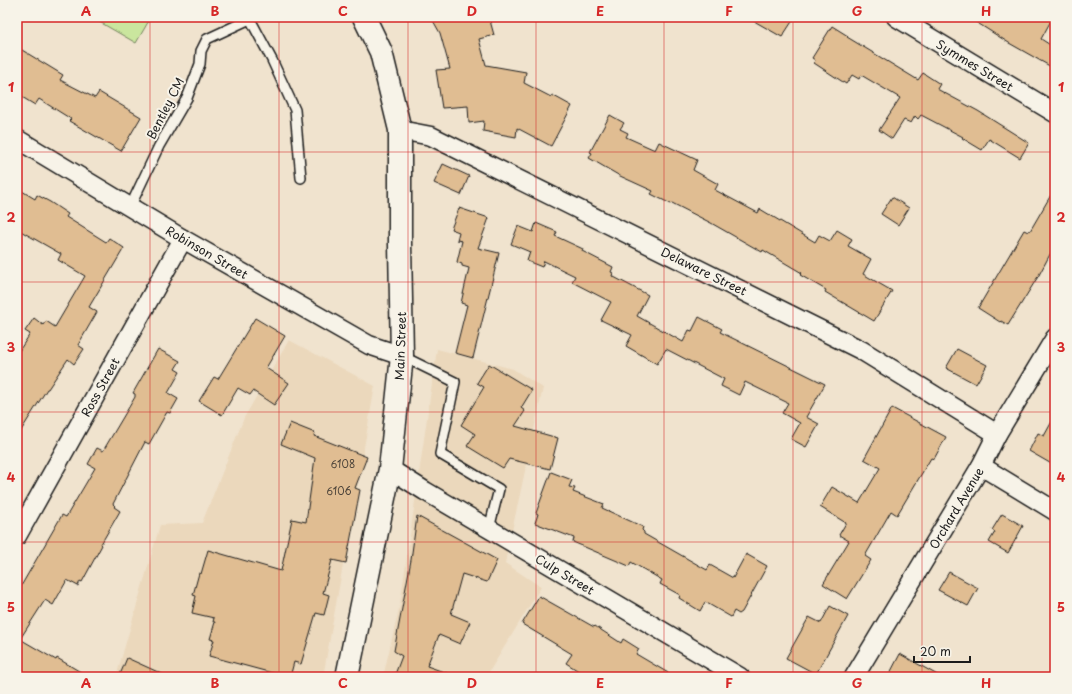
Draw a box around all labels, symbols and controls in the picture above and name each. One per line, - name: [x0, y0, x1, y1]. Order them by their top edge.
- text: A: [81, 1, 91, 20]
- text: B: [211, 1, 220, 20]
- text: C: [338, 1, 348, 20]
- text: D: [467, 1, 477, 20]
- text: E: [596, 1, 604, 20]
- text: F: [725, 1, 733, 20]
- text: G: [852, 1, 862, 20]
- text: H: [981, 1, 991, 20]
- street label: Symmes Street: [933, 35, 1017, 95]
- street label: Bentley CM: [142, 74, 188, 142]
- text: 1: [8, 77, 14, 96]
- text: 1: [1058, 77, 1064, 96]
- text: 2: [6, 207, 16, 226]
- text: 2: [1056, 207, 1066, 226]
- street label: Robinson Street: [163, 221, 251, 283]
- street label: Delaware Street: [658, 242, 750, 300]
- street label: Main Street: [390, 311, 410, 381]
- text: 3: [7, 337, 16, 356]
- text: 3: [1057, 337, 1066, 356]
- street label: Ross Street: [76, 354, 124, 420]
- house number: 6108: [331, 456, 355, 471]
- street label: Orchard Avenue: [924, 463, 988, 552]
- text: 4: [7, 467, 16, 486]
- text: 4: [1057, 467, 1066, 486]
- house number: 6106: [326, 483, 352, 498]
- street label: Culp Street: [532, 549, 598, 599]
- text: 5: [7, 597, 15, 616]
- text: 5: [1057, 597, 1065, 616]
- scale bar: [914, 638, 970, 664]
- text: 20 m: [920, 642, 951, 660]
- text: A: [81, 673, 91, 692]
- text: B: [211, 673, 220, 692]
- text: C: [338, 673, 348, 692]
- text: D: [467, 673, 477, 692]
- text: E: [596, 673, 604, 692]
- text: F: [725, 673, 733, 692]
- text: G: [852, 673, 862, 692]
- text: H: [981, 673, 991, 692]

